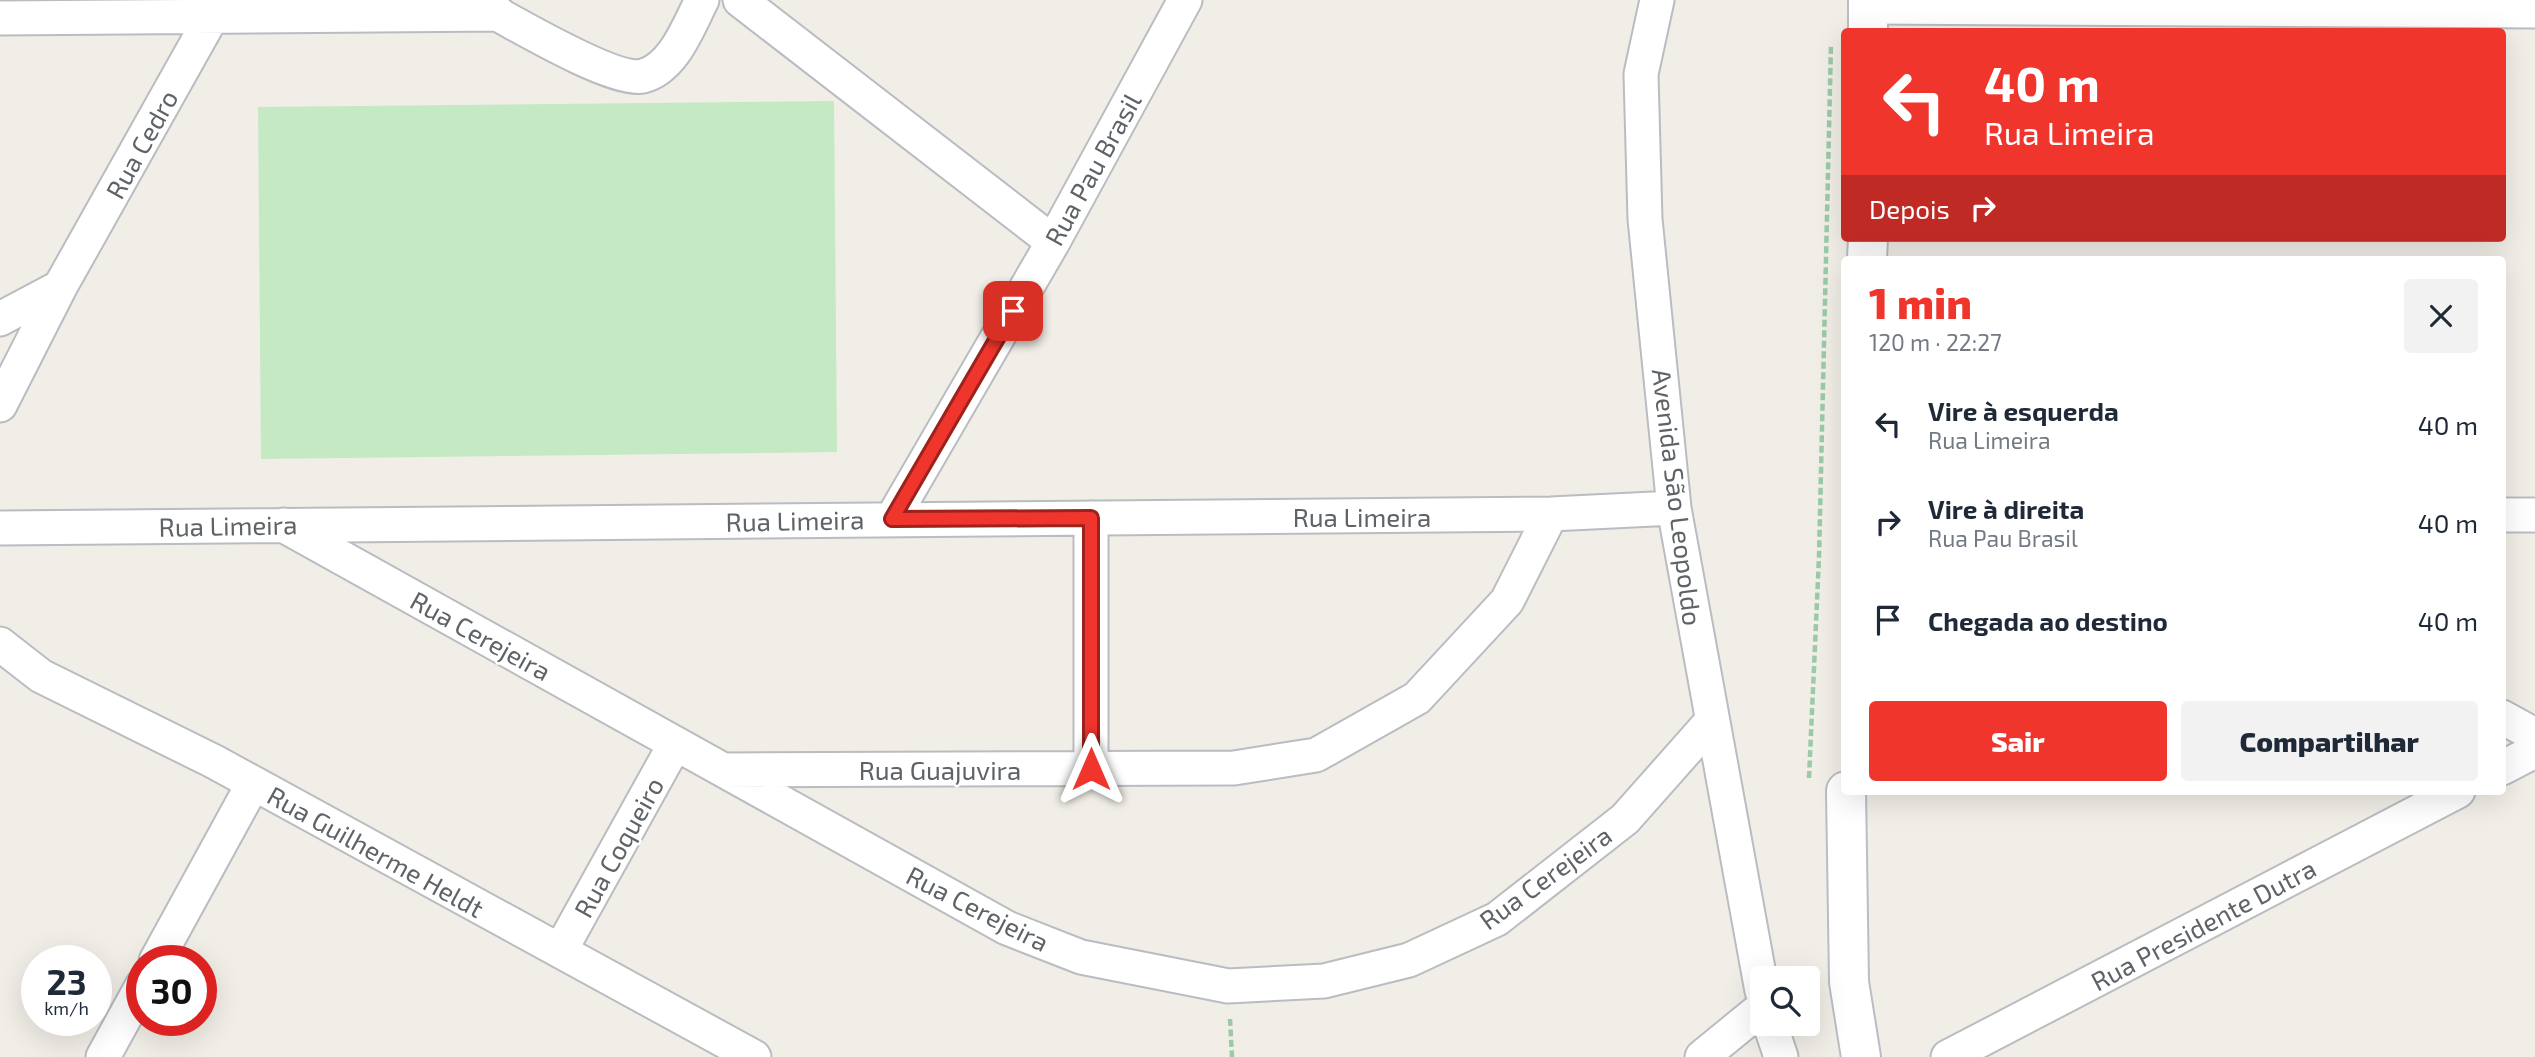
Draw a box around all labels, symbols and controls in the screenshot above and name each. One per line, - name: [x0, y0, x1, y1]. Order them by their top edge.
- text: 40 m: [1984, 53, 2100, 112]
- icon: left: [1869, 56, 1960, 147]
- street label: Rua Cedro: [98, 84, 184, 204]
- street label: Rua Pau Brasil: [1037, 87, 1147, 251]
- text: Rua Limeira: [1984, 113, 2155, 151]
- icon: right: [1964, 189, 2002, 227]
- text: Depois: [1869, 193, 1950, 224]
- text: 1 min: [1869, 277, 1972, 327]
- button: close: [2404, 279, 2478, 353]
- pin: [983, 281, 1043, 341]
- icon: arrive: [994, 292, 1032, 330]
- text: 120 m · 22:27: [1869, 328, 2002, 356]
- street label: Avenida São Leopoldo: [1647, 367, 1709, 627]
- text: Vire à esquerda: [1928, 395, 2119, 426]
- icon: left: [1869, 405, 1907, 443]
- text: 40 m: [2418, 409, 2478, 440]
- text: Rua Limeira: [1928, 426, 2051, 454]
- text: Vire à direita: [1928, 493, 2084, 524]
- street label: Rua Limeira: [1293, 501, 1431, 532]
- street label: Rua Limeira: [725, 503, 865, 537]
- icon: right: [1869, 503, 1907, 541]
- text: 40 m: [2418, 507, 2478, 538]
- street label: Rua Limeira: [158, 508, 298, 542]
- text: Rua Pau Brasil: [1928, 524, 2078, 552]
- street label: Rua Cerejeira: [406, 584, 556, 686]
- icon: arrive: [1869, 601, 1907, 639]
- text: Chegada ao destino: [1928, 605, 2168, 636]
- text: 40 m: [2418, 605, 2478, 636]
- button: Sair: [1869, 701, 2167, 781]
- button: Compartilhar: [2181, 701, 2478, 781]
- position arrow: [1054, 732, 1128, 806]
- street label: Rua Guajuvira: [859, 754, 1021, 785]
- street label: Rua Coqueiro: [567, 771, 669, 923]
- street label: Rua Guilherme Heldt: [263, 779, 489, 923]
- street label: Rua Cerejeira: [1473, 819, 1617, 935]
- street label: Rua Presidente Dutra: [2085, 852, 2321, 996]
- street label: Rua Cerejeira: [902, 859, 1054, 957]
- speed limit sign: 30: [126, 945, 217, 1036]
- text: 23: [46, 960, 87, 1002]
- map controls: [1750, 966, 1820, 1036]
- button: search: [1750, 966, 1820, 1036]
- text: km/h: [44, 997, 89, 1019]

